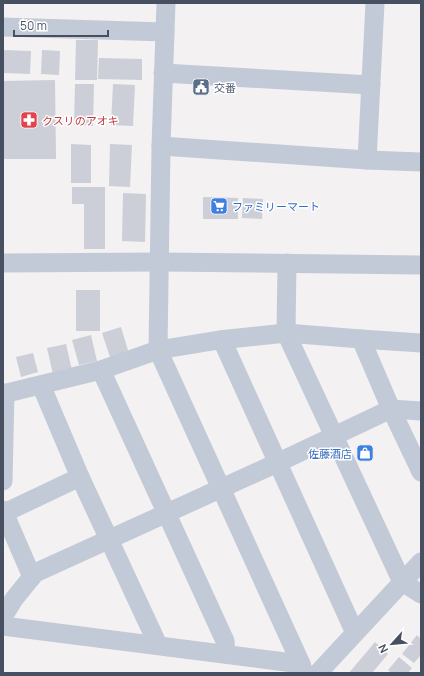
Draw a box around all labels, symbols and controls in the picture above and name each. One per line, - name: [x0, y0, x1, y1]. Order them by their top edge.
- scale bar: [14, 12, 108, 38]
- text: 50 m: [20, 17, 47, 34]
- public building icon: 交番: [191, 77, 211, 97]
- place label: 交番: [214, 80, 236, 95]
- pharmacy icon: クスリのアオキ: [19, 110, 39, 130]
- place label: クスリのアオキ: [42, 113, 119, 128]
- supermarket icon: ファミリーマート: [209, 196, 229, 216]
- place label: ファミリーマート: [232, 199, 320, 214]
- shop icon: 佐藤酒店: [355, 443, 375, 463]
- place label: 佐藤酒店: [308, 446, 352, 461]
- north arrow: [372, 624, 412, 664]
- text: N: [374, 642, 391, 656]

